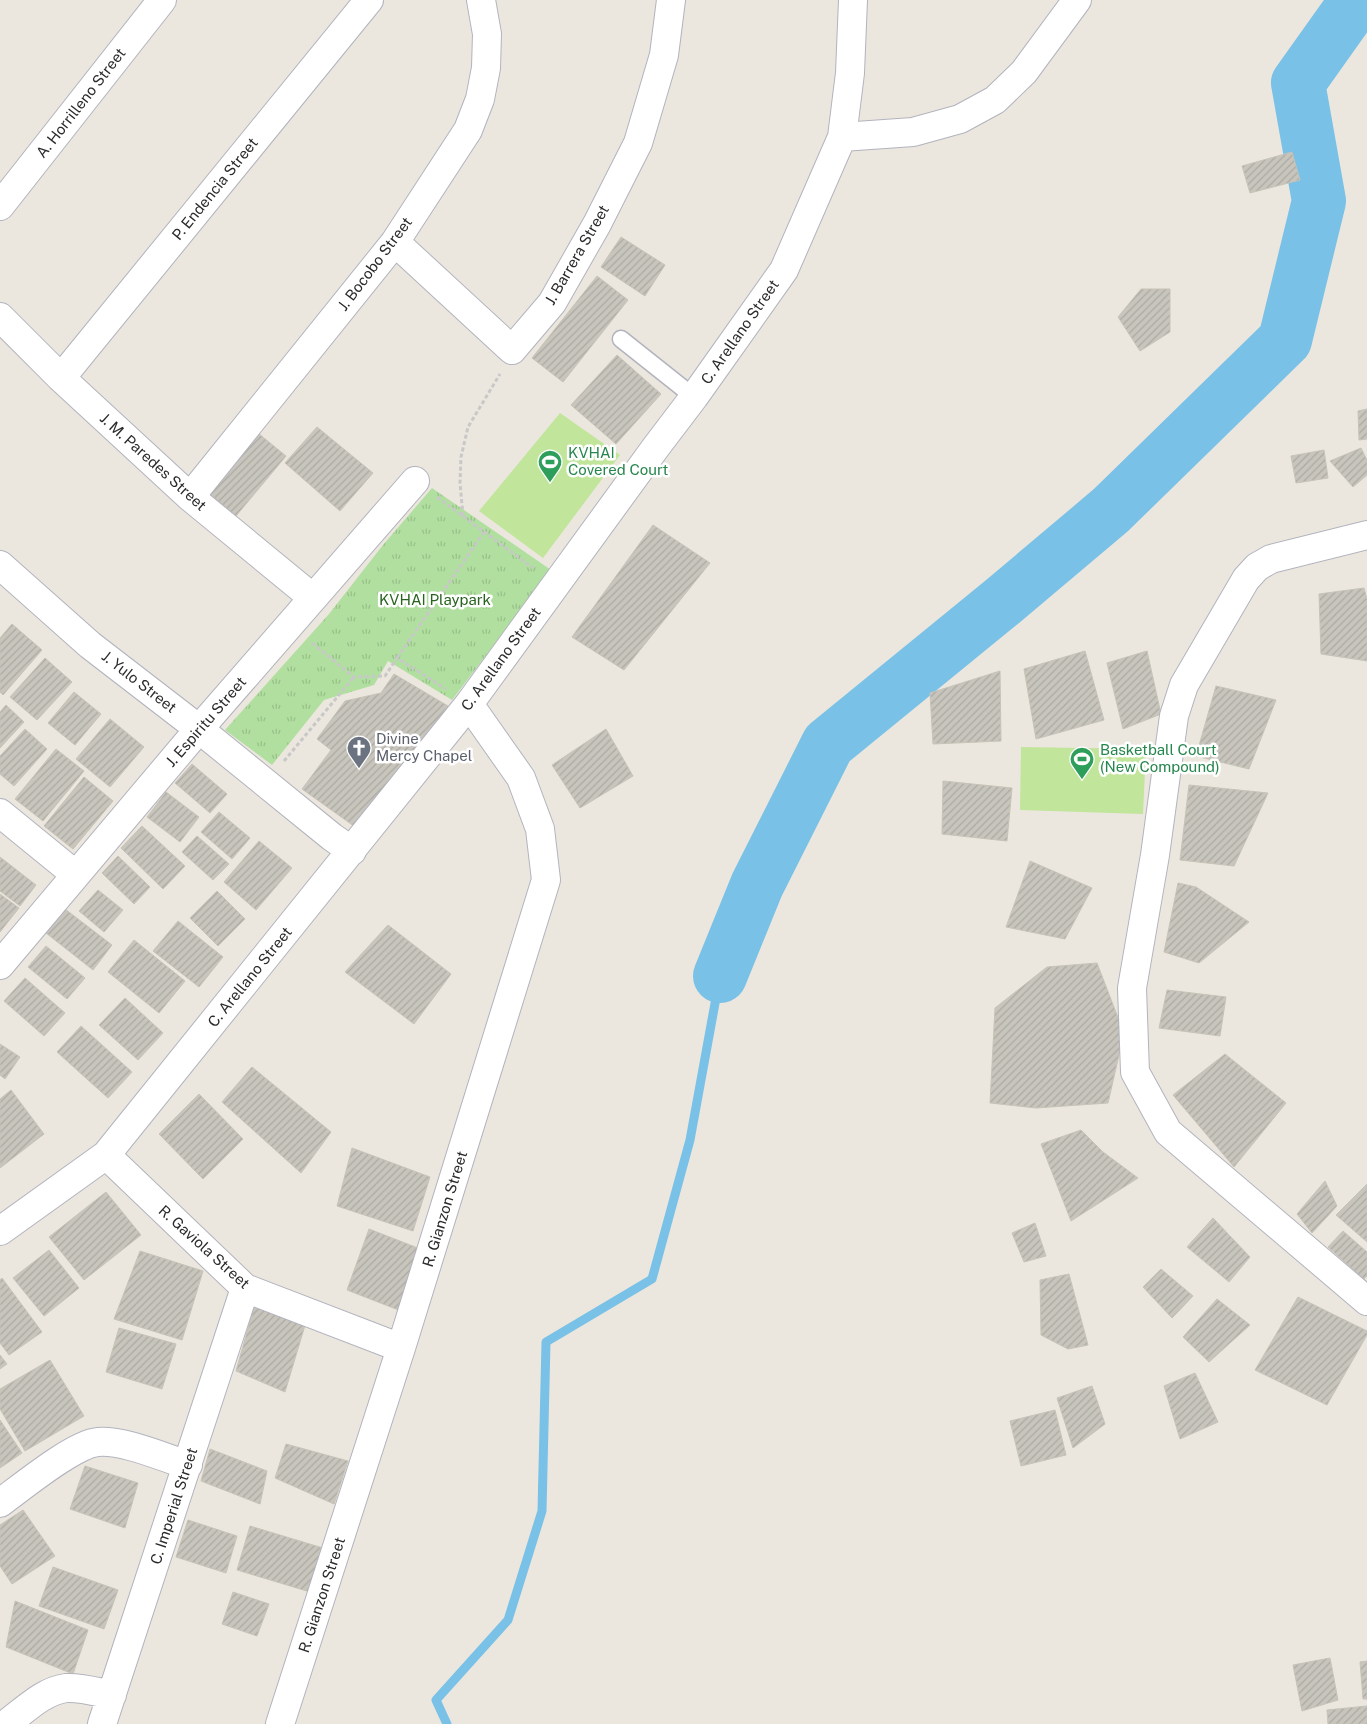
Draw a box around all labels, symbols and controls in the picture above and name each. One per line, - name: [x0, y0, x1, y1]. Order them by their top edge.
- street label: A. Horrilleno Street: [32, 44, 129, 161]
- street label: P. Endencia Street: [168, 134, 261, 243]
- street label: J. Barrera Street: [541, 202, 612, 308]
- street label: J. Bocobo Street: [334, 214, 415, 314]
- street label: C. Arellano Street: [697, 276, 782, 387]
- street label: J. M. Paredes Street: [97, 409, 210, 514]
- place label: KVHAI Covered Court: [568, 444, 669, 478]
- sports icon: KVHAI Covered Court: [537, 449, 563, 483]
- park label: KVHAI Playpark: [379, 591, 491, 608]
- street label: C. Arellano Street: [457, 604, 544, 714]
- street label: J. Yulo Street: [99, 647, 180, 716]
- street label: J. Espiritu Street: [162, 673, 249, 770]
- place label: Divine Mercy Chapel: [376, 730, 472, 764]
- church icon: Divine Mercy Chapel: [346, 735, 372, 769]
- place label: Basketball Court (New Compound): [1100, 741, 1220, 775]
- sports icon: Basketball Court (New Compound): [1069, 746, 1095, 780]
- street label: C. Arellano Street: [204, 923, 295, 1030]
- street label: R. Gianzon Street: [419, 1149, 470, 1269]
- street label: R. Gaviola Street: [156, 1201, 253, 1292]
- street label: C. Imperial Street: [147, 1445, 200, 1566]
- street label: R. Gianzon Street: [295, 1535, 348, 1655]

